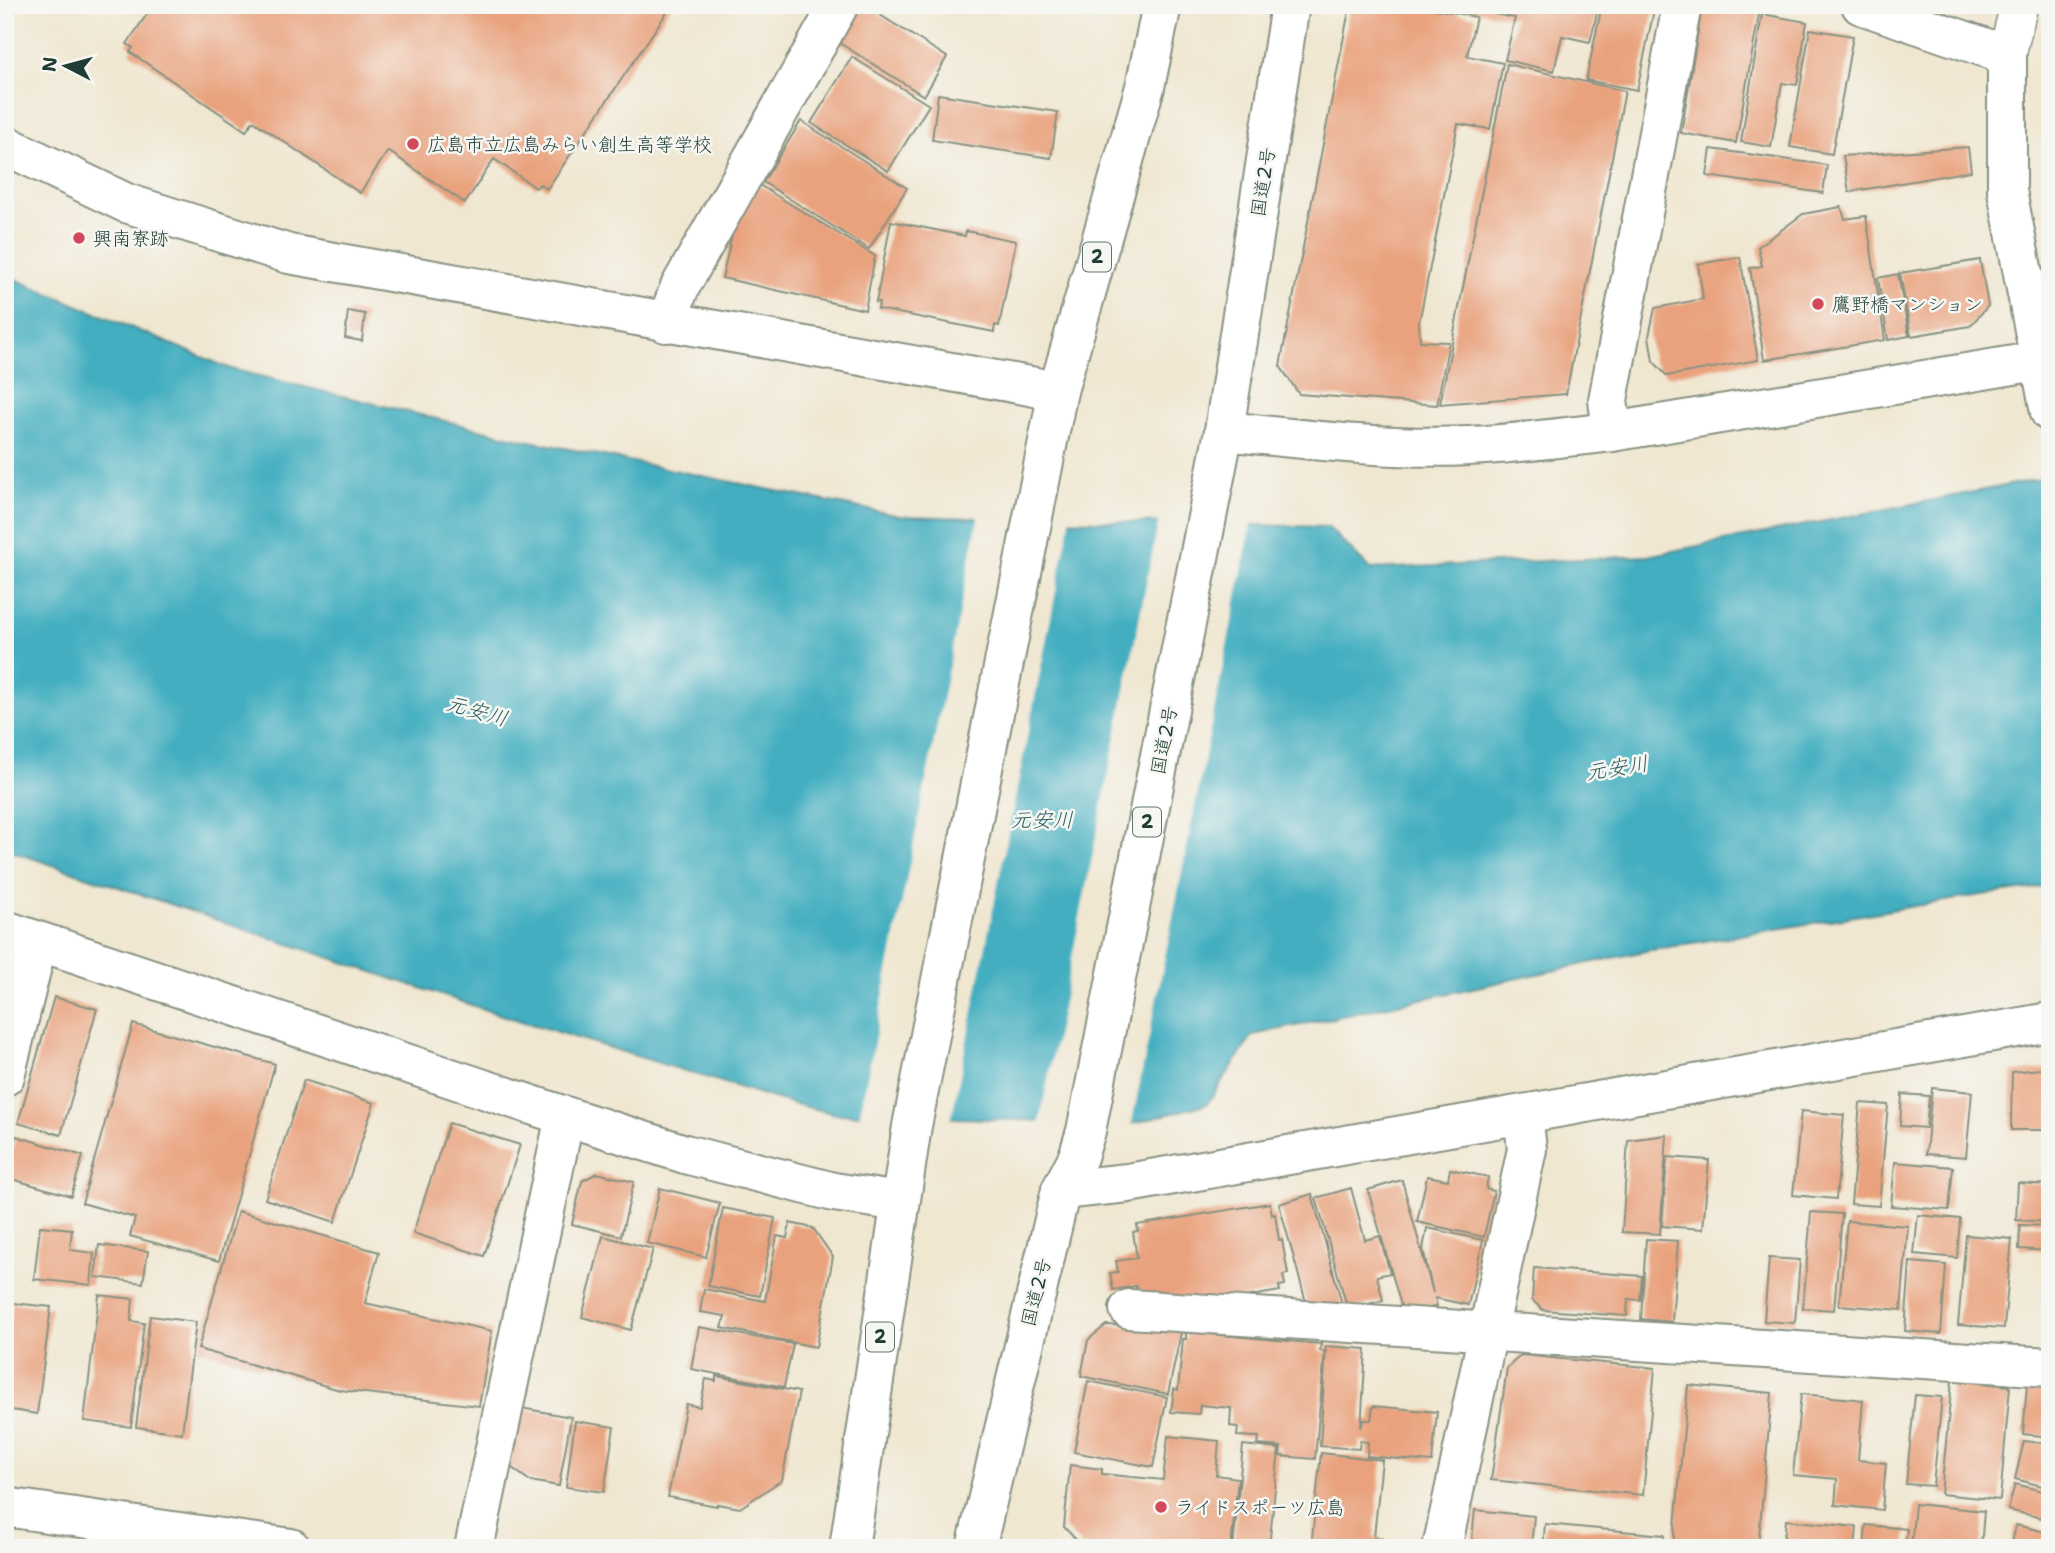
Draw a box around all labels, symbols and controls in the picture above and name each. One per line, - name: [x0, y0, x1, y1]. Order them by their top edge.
- north arrow: [32, 32, 102, 102]
- text: N: [36, 55, 63, 73]
- place label: 広島市立広島みらい創生高等学校: [427, 132, 712, 157]
- marker: 広島市立広島みらい創生高等学校: [405, 136, 421, 152]
- street label: 国道2号: [1245, 145, 1281, 219]
- place label: 興南寮跡: [93, 226, 169, 251]
- marker: 興南寮跡: [71, 230, 87, 246]
- road number: 2: [1083, 243, 1111, 272]
- place label: 鷹野橋マンション: [1832, 292, 1983, 317]
- marker: 鷹野橋マンション: [1810, 296, 1826, 312]
- water label: 元安川: [443, 689, 511, 733]
- street label: 国道2号: [1145, 703, 1183, 777]
- water label: 元安川: [1584, 749, 1650, 787]
- water label: 元安川: [1011, 806, 1074, 834]
- road number: 2: [1133, 808, 1161, 836]
- street label: 国道2号: [1015, 1255, 1057, 1329]
- road number: 2: [866, 1322, 894, 1352]
- place label: ライドスポーツ広島: [1175, 1495, 1345, 1520]
- marker: ライドスポーツ広島: [1153, 1499, 1169, 1515]

